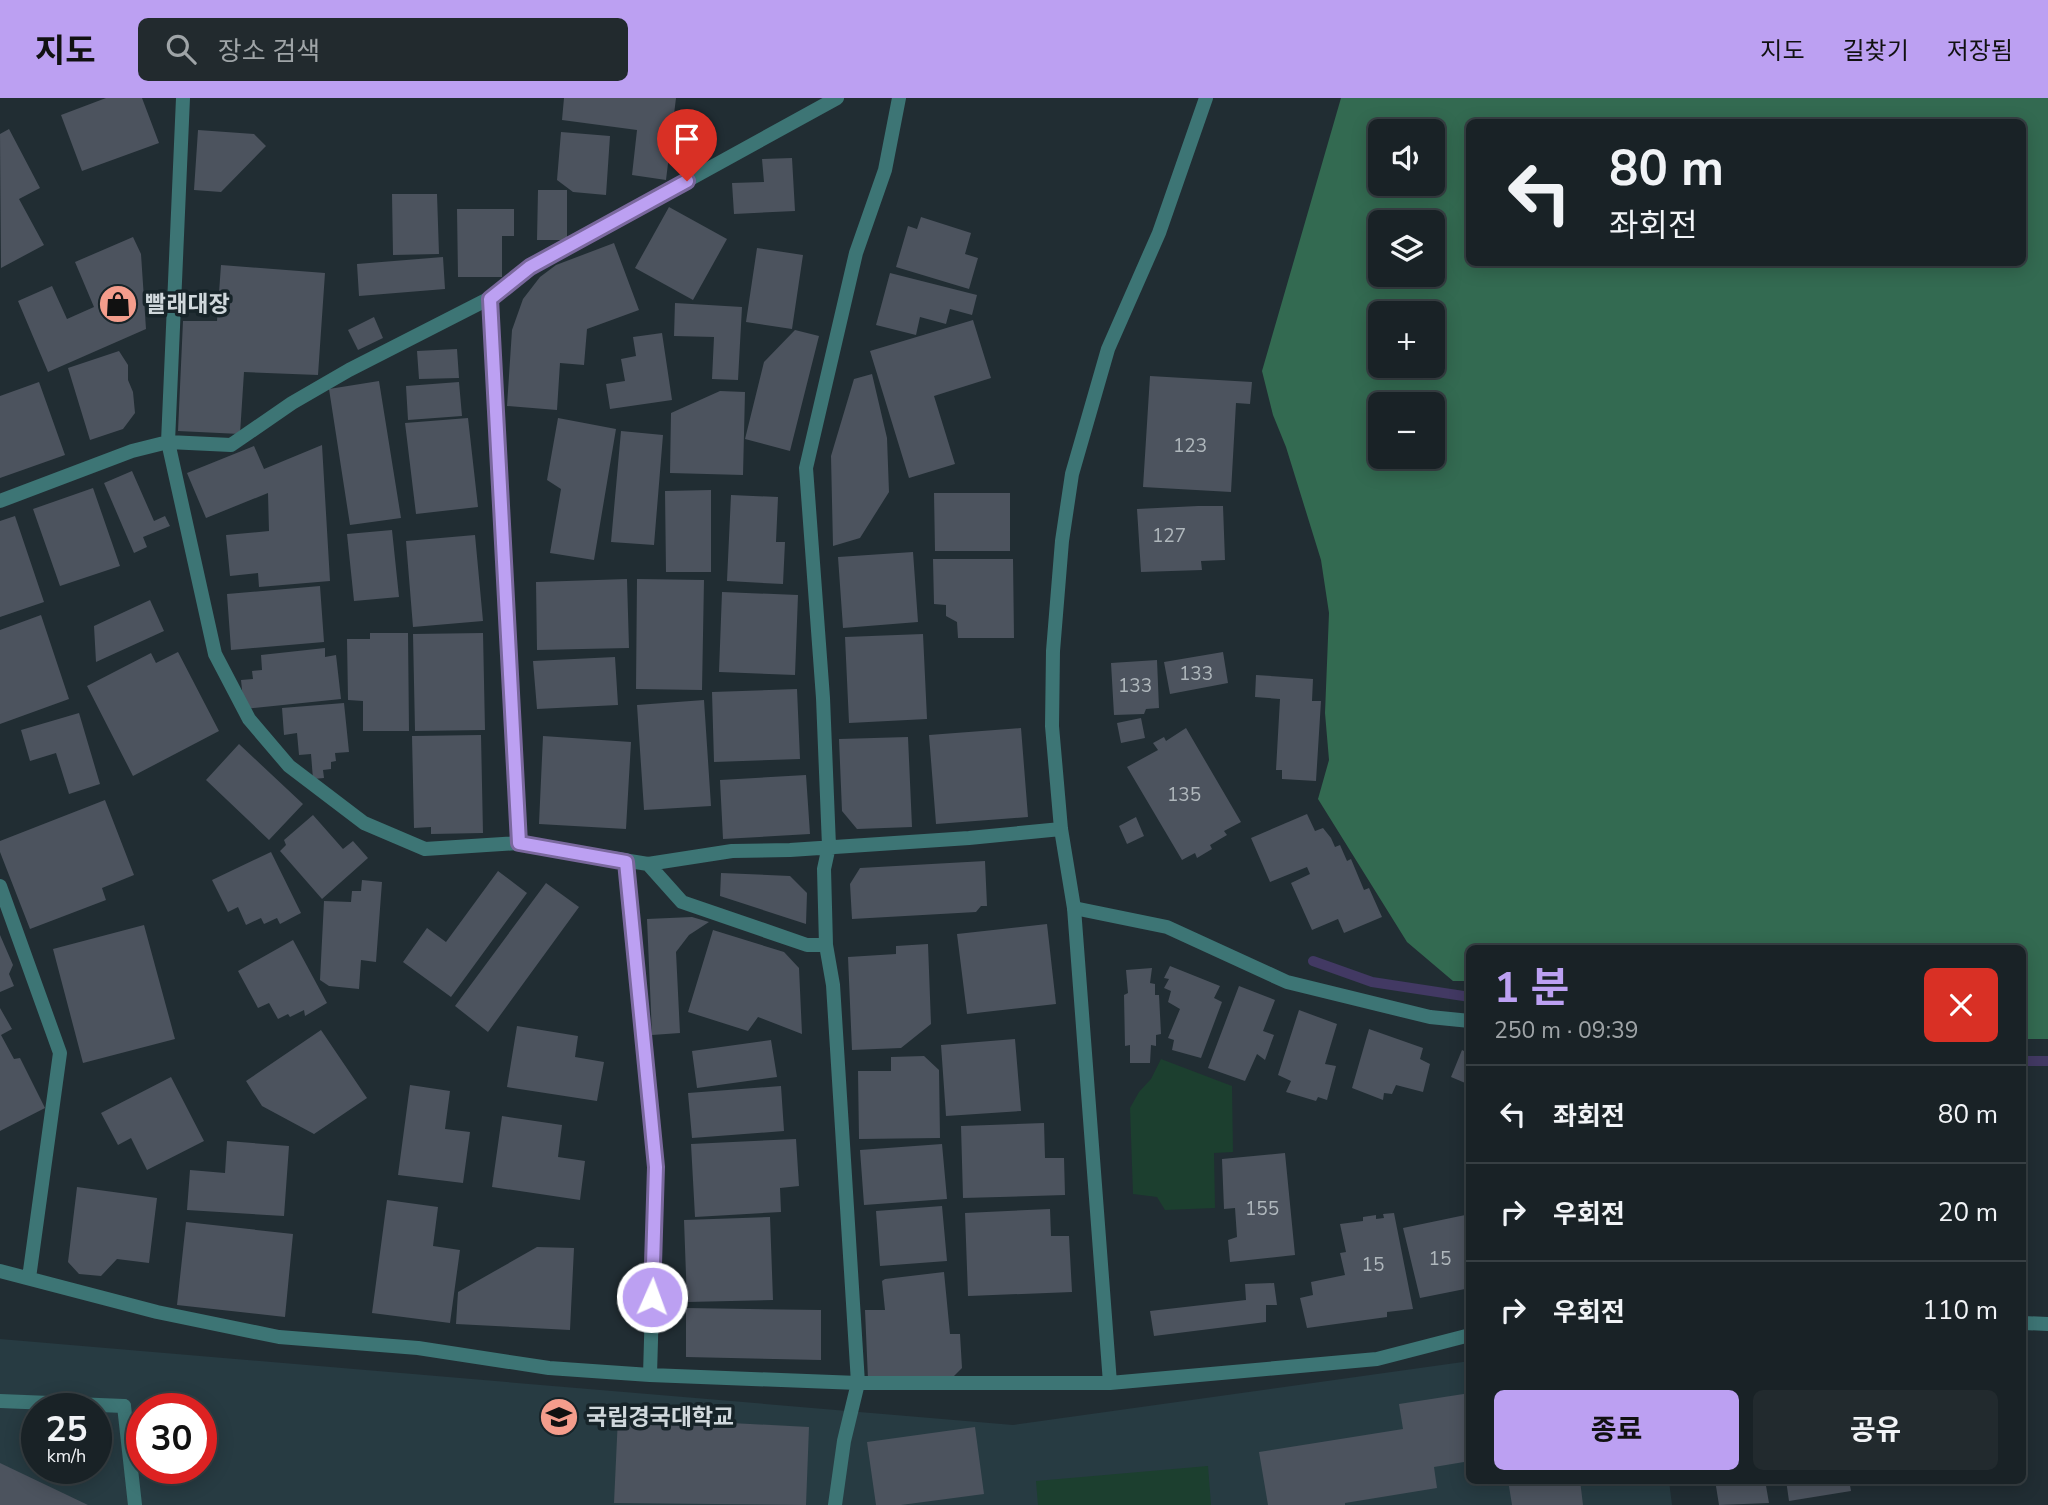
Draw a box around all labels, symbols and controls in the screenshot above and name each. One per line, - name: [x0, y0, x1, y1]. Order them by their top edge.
- search box: [138, 18, 628, 81]
- text: 지도: [35, 29, 96, 74]
- icon: search: [162, 30, 200, 68]
- text: 장소 검색: [218, 34, 320, 69]
- text: 지도: [1760, 35, 1805, 67]
- text: 길찾기: [1843, 35, 1909, 67]
- text: 저장됨: [1947, 35, 2013, 67]
- pin: [657, 109, 717, 181]
- map controls: [1368, 119, 1445, 469]
- button: sound: [1368, 119, 1445, 196]
- icon: arrive: [668, 120, 706, 158]
- text: 80 m: [1609, 135, 1724, 202]
- icon: left: [1494, 147, 1585, 238]
- text: 좌회전: [1609, 204, 1697, 247]
- button: layers: [1368, 210, 1445, 287]
- shop icon: 빨래대장: [97, 283, 139, 325]
- place label: 빨래대장: [145, 289, 230, 320]
- button: +: [1368, 301, 1445, 378]
- button: −: [1368, 392, 1445, 469]
- house number: 123: [1173, 433, 1207, 459]
- house number: 127: [1152, 523, 1186, 549]
- house number: 133: [1179, 661, 1213, 687]
- house number: 133: [1118, 673, 1152, 699]
- house number: 135: [1167, 782, 1201, 808]
- text: 1 분: [1494, 960, 1569, 1017]
- button: close: [1924, 968, 1998, 1042]
- text: 250 m · 09:39: [1494, 1015, 1639, 1046]
- icon: left: [1494, 1095, 1532, 1133]
- text: 80 m: [1938, 1097, 1998, 1132]
- text: 좌회전: [1553, 1099, 1625, 1134]
- icon: right: [1494, 1193, 1532, 1231]
- text: 20 m: [1938, 1195, 1998, 1230]
- house number: 155: [1245, 1196, 1279, 1222]
- text: 우회전: [1553, 1197, 1625, 1232]
- house number: 15: [1429, 1246, 1451, 1272]
- house number: 15: [1362, 1252, 1384, 1278]
- position arrow: [615, 1260, 689, 1334]
- icon: right: [1494, 1291, 1532, 1329]
- text: 110 m: [1922, 1293, 1998, 1328]
- text: 우회전: [1553, 1295, 1625, 1330]
- button: 종료: [1494, 1390, 1739, 1470]
- button: 공유: [1753, 1390, 1998, 1470]
- speed limit sign: 30: [126, 1393, 217, 1484]
- school or university icon: 국립경국대학교: [538, 1396, 580, 1438]
- place label: 국립경국대학교: [586, 1402, 734, 1433]
- text: 25: [45, 1406, 88, 1453]
- text: km/h: [47, 1444, 86, 1468]

